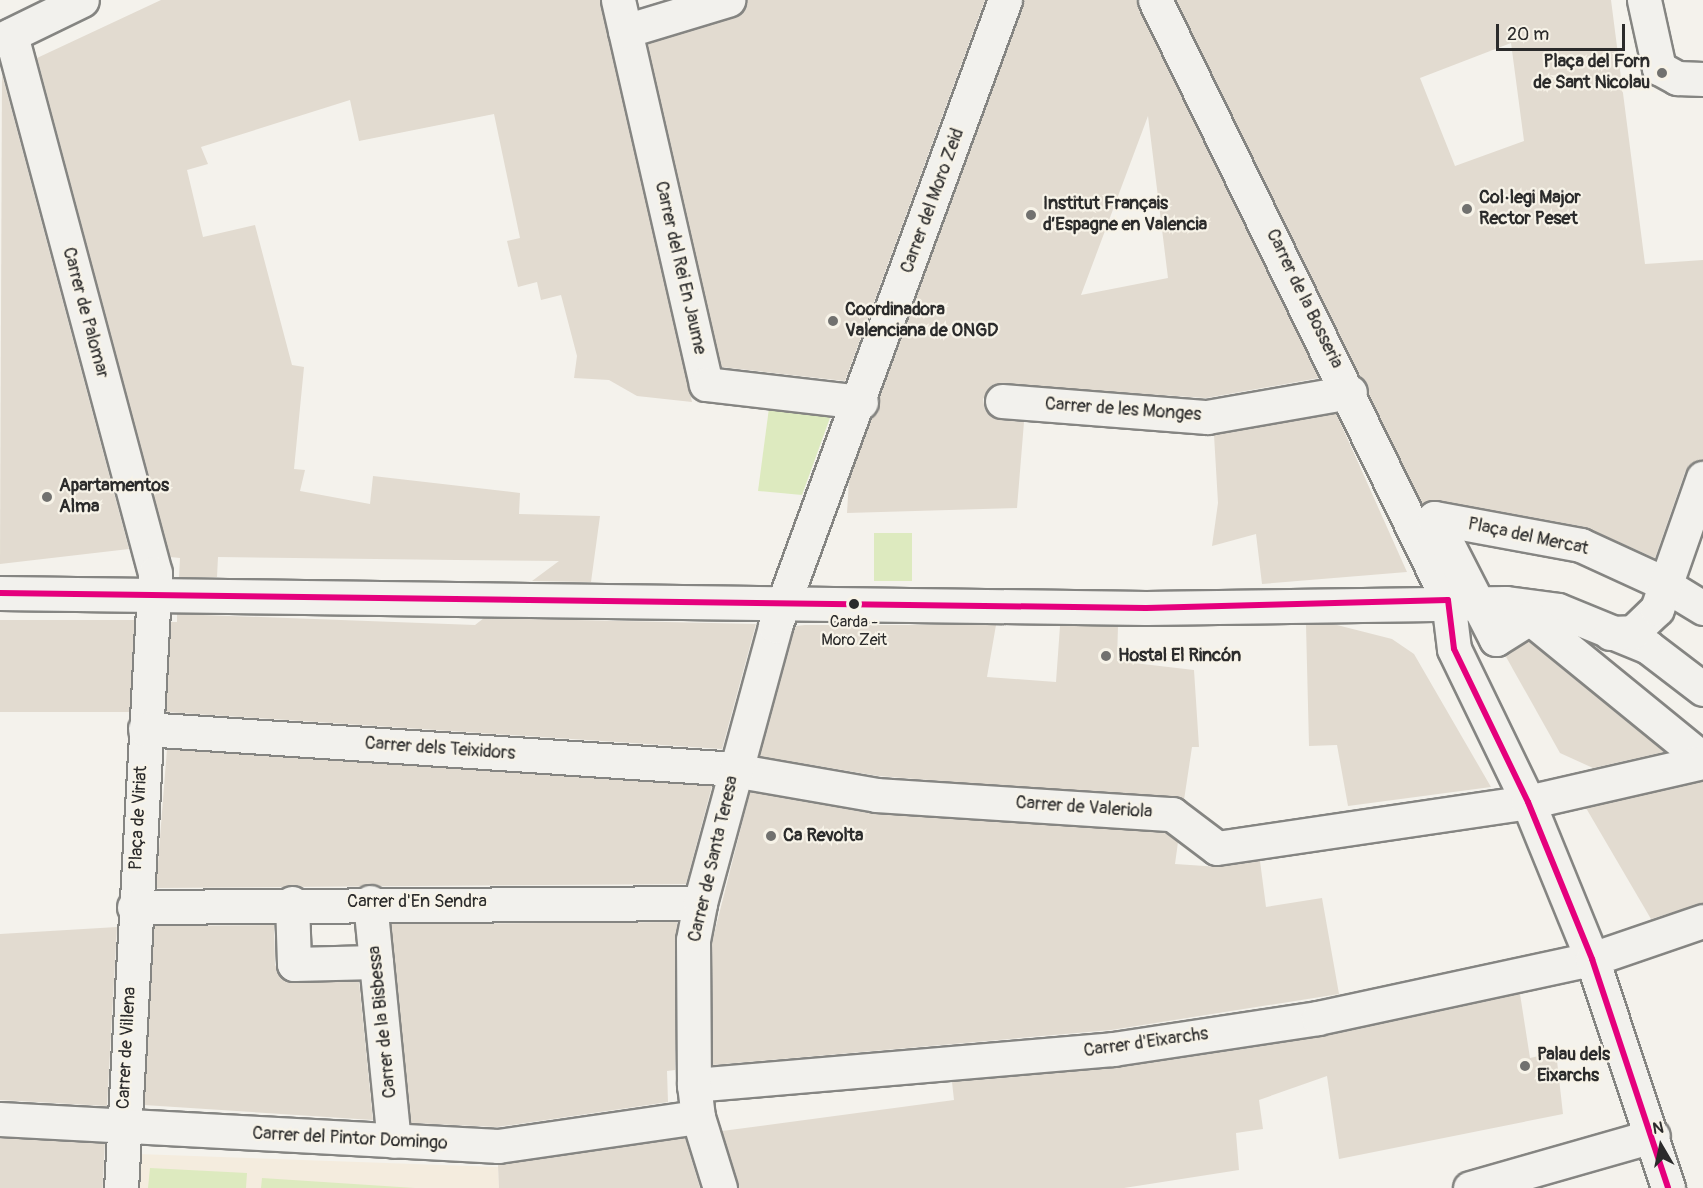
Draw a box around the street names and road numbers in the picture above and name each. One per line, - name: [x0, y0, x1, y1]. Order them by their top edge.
- street label: Carrer del Moro Zeid: [897, 126, 969, 276]
- street label: Carrer del Rei En Jaume: [650, 179, 710, 357]
- street label: Carrer de la Bosseria: [1261, 226, 1347, 372]
- street label: Carrer de Palomar: [57, 245, 113, 381]
- street label: Carrer de les Monges: [1044, 394, 1202, 426]
- street label: Plaça del Mercat: [1466, 514, 1590, 560]
- street label: Carrer dels Teixidors: [364, 733, 516, 765]
- street label: Plaça de Viriat: [125, 765, 153, 871]
- street label: Carrer de Santa Teresa: [684, 774, 744, 944]
- street label: Carrer de Valeriola: [1015, 792, 1153, 824]
- street label: Carrer d'En Sendra: [347, 891, 487, 913]
- street label: Carrer de la Bisbessa: [364, 945, 402, 1099]
- street label: Carrer de Villena: [113, 986, 141, 1110]
- street label: Carrer d'Eixarchs: [1082, 1024, 1210, 1062]
- street label: Carrer del Pintor Domingo: [252, 1123, 448, 1155]

